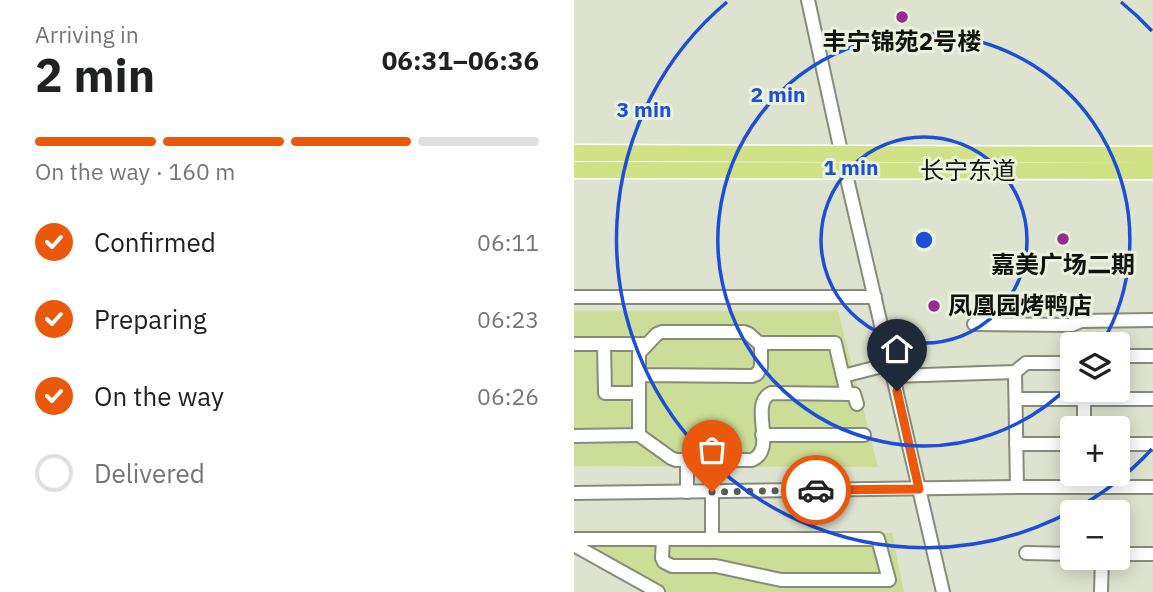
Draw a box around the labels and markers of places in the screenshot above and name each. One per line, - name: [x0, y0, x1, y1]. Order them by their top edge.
- marker: 丰宁锦苑2号楼: [894, 9, 910, 25]
- place label: 丰宁锦苑2号楼: [823, 25, 981, 57]
- centre of rings: [912, 228, 936, 252]
- marker: 嘉美广场二期: [1055, 231, 1071, 247]
- place label: 嘉美广场二期: [991, 248, 1135, 280]
- place label: 凤凰园烤鸭店: [948, 289, 1092, 321]
- marker: 凤凰园烤鸭店: [926, 298, 942, 314]
- pin: [867, 319, 927, 391]
- pin: [682, 420, 742, 492]

